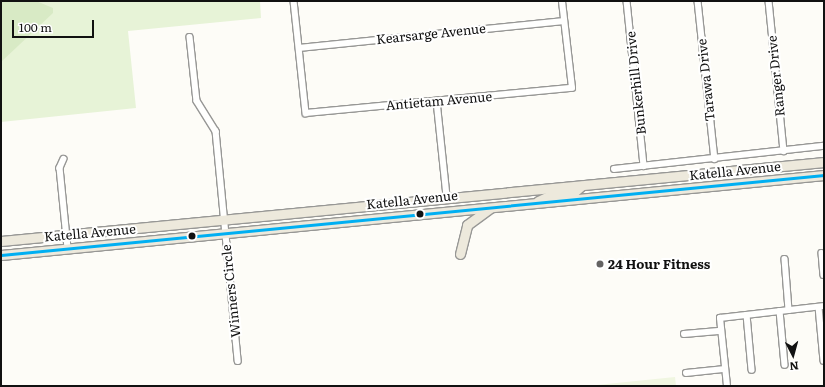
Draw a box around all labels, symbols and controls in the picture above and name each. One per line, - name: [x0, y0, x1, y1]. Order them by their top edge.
- scale bar: [14, 12, 96, 38]
- text: 100 m: [19, 18, 52, 36]
- street label: Kearsarge Avenue: [375, 20, 487, 48]
- street label: Bunkerhill Drive: [623, 30, 649, 136]
- street label: Ranger Drive: [764, 35, 788, 117]
- street label: Tarawa Drive: [694, 38, 718, 122]
- street label: Antietam Avenue: [385, 89, 493, 113]
- street label: Katella Avenue: [688, 158, 782, 184]
- street label: Katella Avenue: [365, 187, 459, 213]
- unlabelled marker: [415, 209, 425, 219]
- street label: Katella Avenue: [44, 221, 136, 245]
- unlabelled marker: [187, 231, 197, 241]
- street label: Winners Circle: [218, 244, 244, 338]
- place label: 24 Hour Fitness: [608, 256, 710, 272]
- marker: 24 Hour Fitness: [595, 259, 605, 269]
- north arrow: [773, 335, 813, 375]
- text: N: [789, 358, 800, 375]

